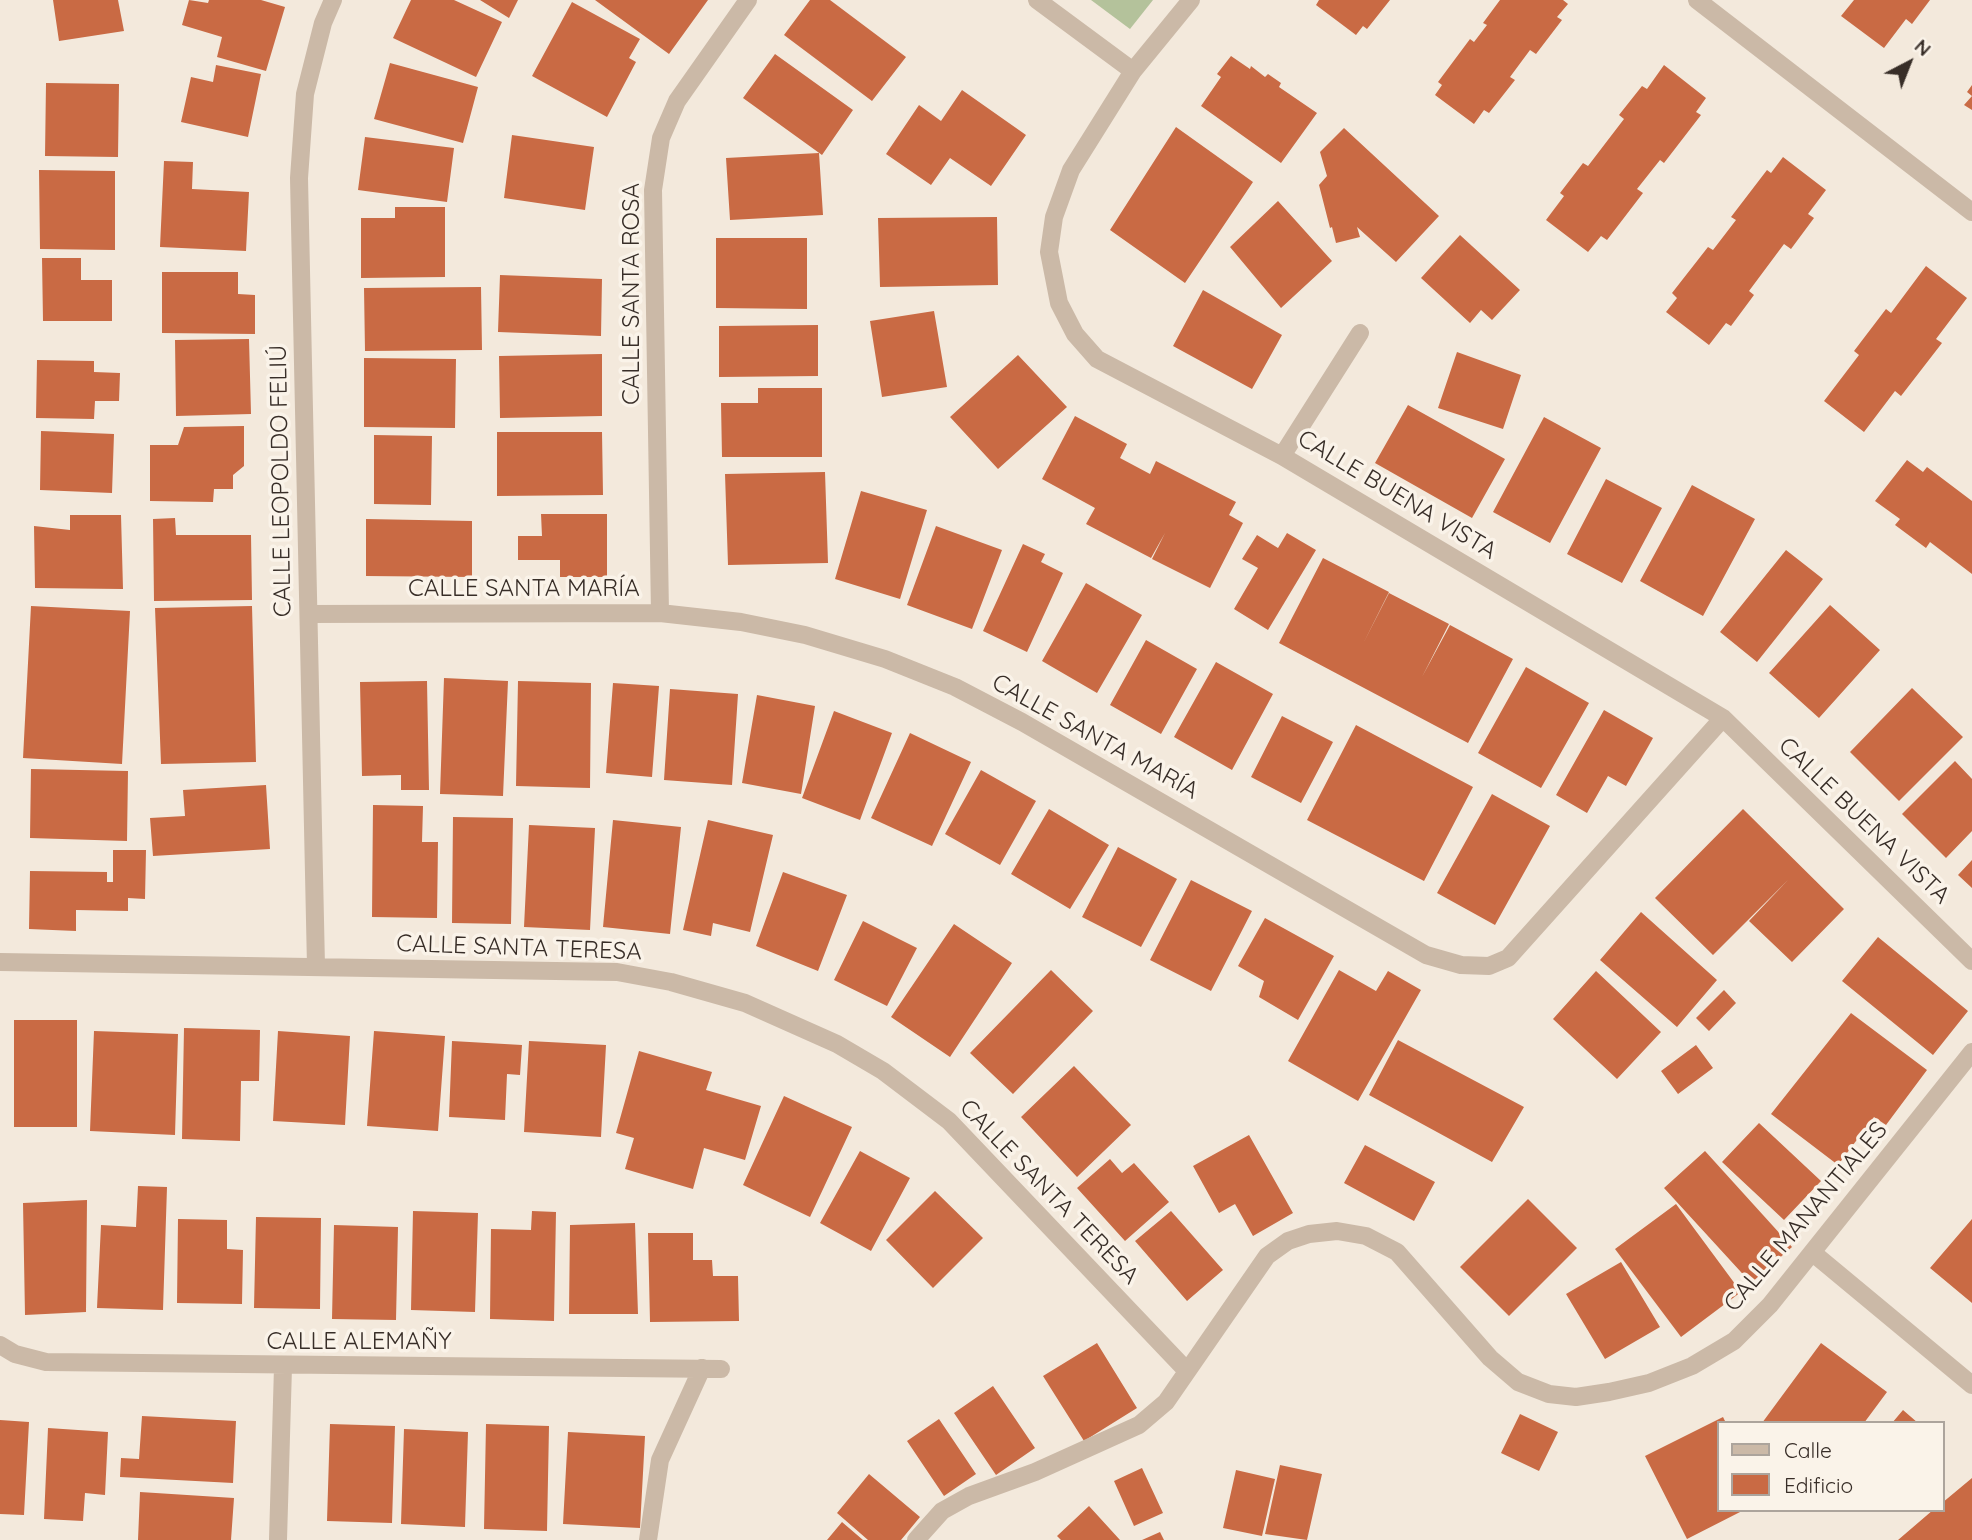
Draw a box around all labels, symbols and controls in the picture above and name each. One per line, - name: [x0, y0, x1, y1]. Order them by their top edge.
- north arrow: [1874, 28, 1944, 98]
- text: N: [1910, 34, 1936, 61]
- street label: CALLE SANTA ROSA: [618, 183, 646, 405]
- street label: CALLE LEOPOLDO FELIÚ: [264, 345, 298, 617]
- street label: CALLE BUENA VISTA: [1292, 424, 1502, 566]
- street label: CALLE SANTA MARÍA: [408, 575, 640, 603]
- street label: CALLE SANTA MARÍA: [987, 668, 1203, 806]
- street label: CALLE BUENA VISTA: [1772, 732, 1956, 910]
- street label: CALLE SANTA TERESA: [396, 929, 642, 967]
- street label: CALLE SANTA TERESA: [953, 1094, 1145, 1290]
- street label: CALLE MANANTIALES: [1718, 1116, 1894, 1318]
- street label: CALLE ALEMAÑY: [266, 1328, 452, 1356]
- legend: [1716, 1421, 1944, 1512]
- text: Calle: [1784, 1437, 1832, 1463]
- text: Edificio: [1784, 1472, 1853, 1498]

